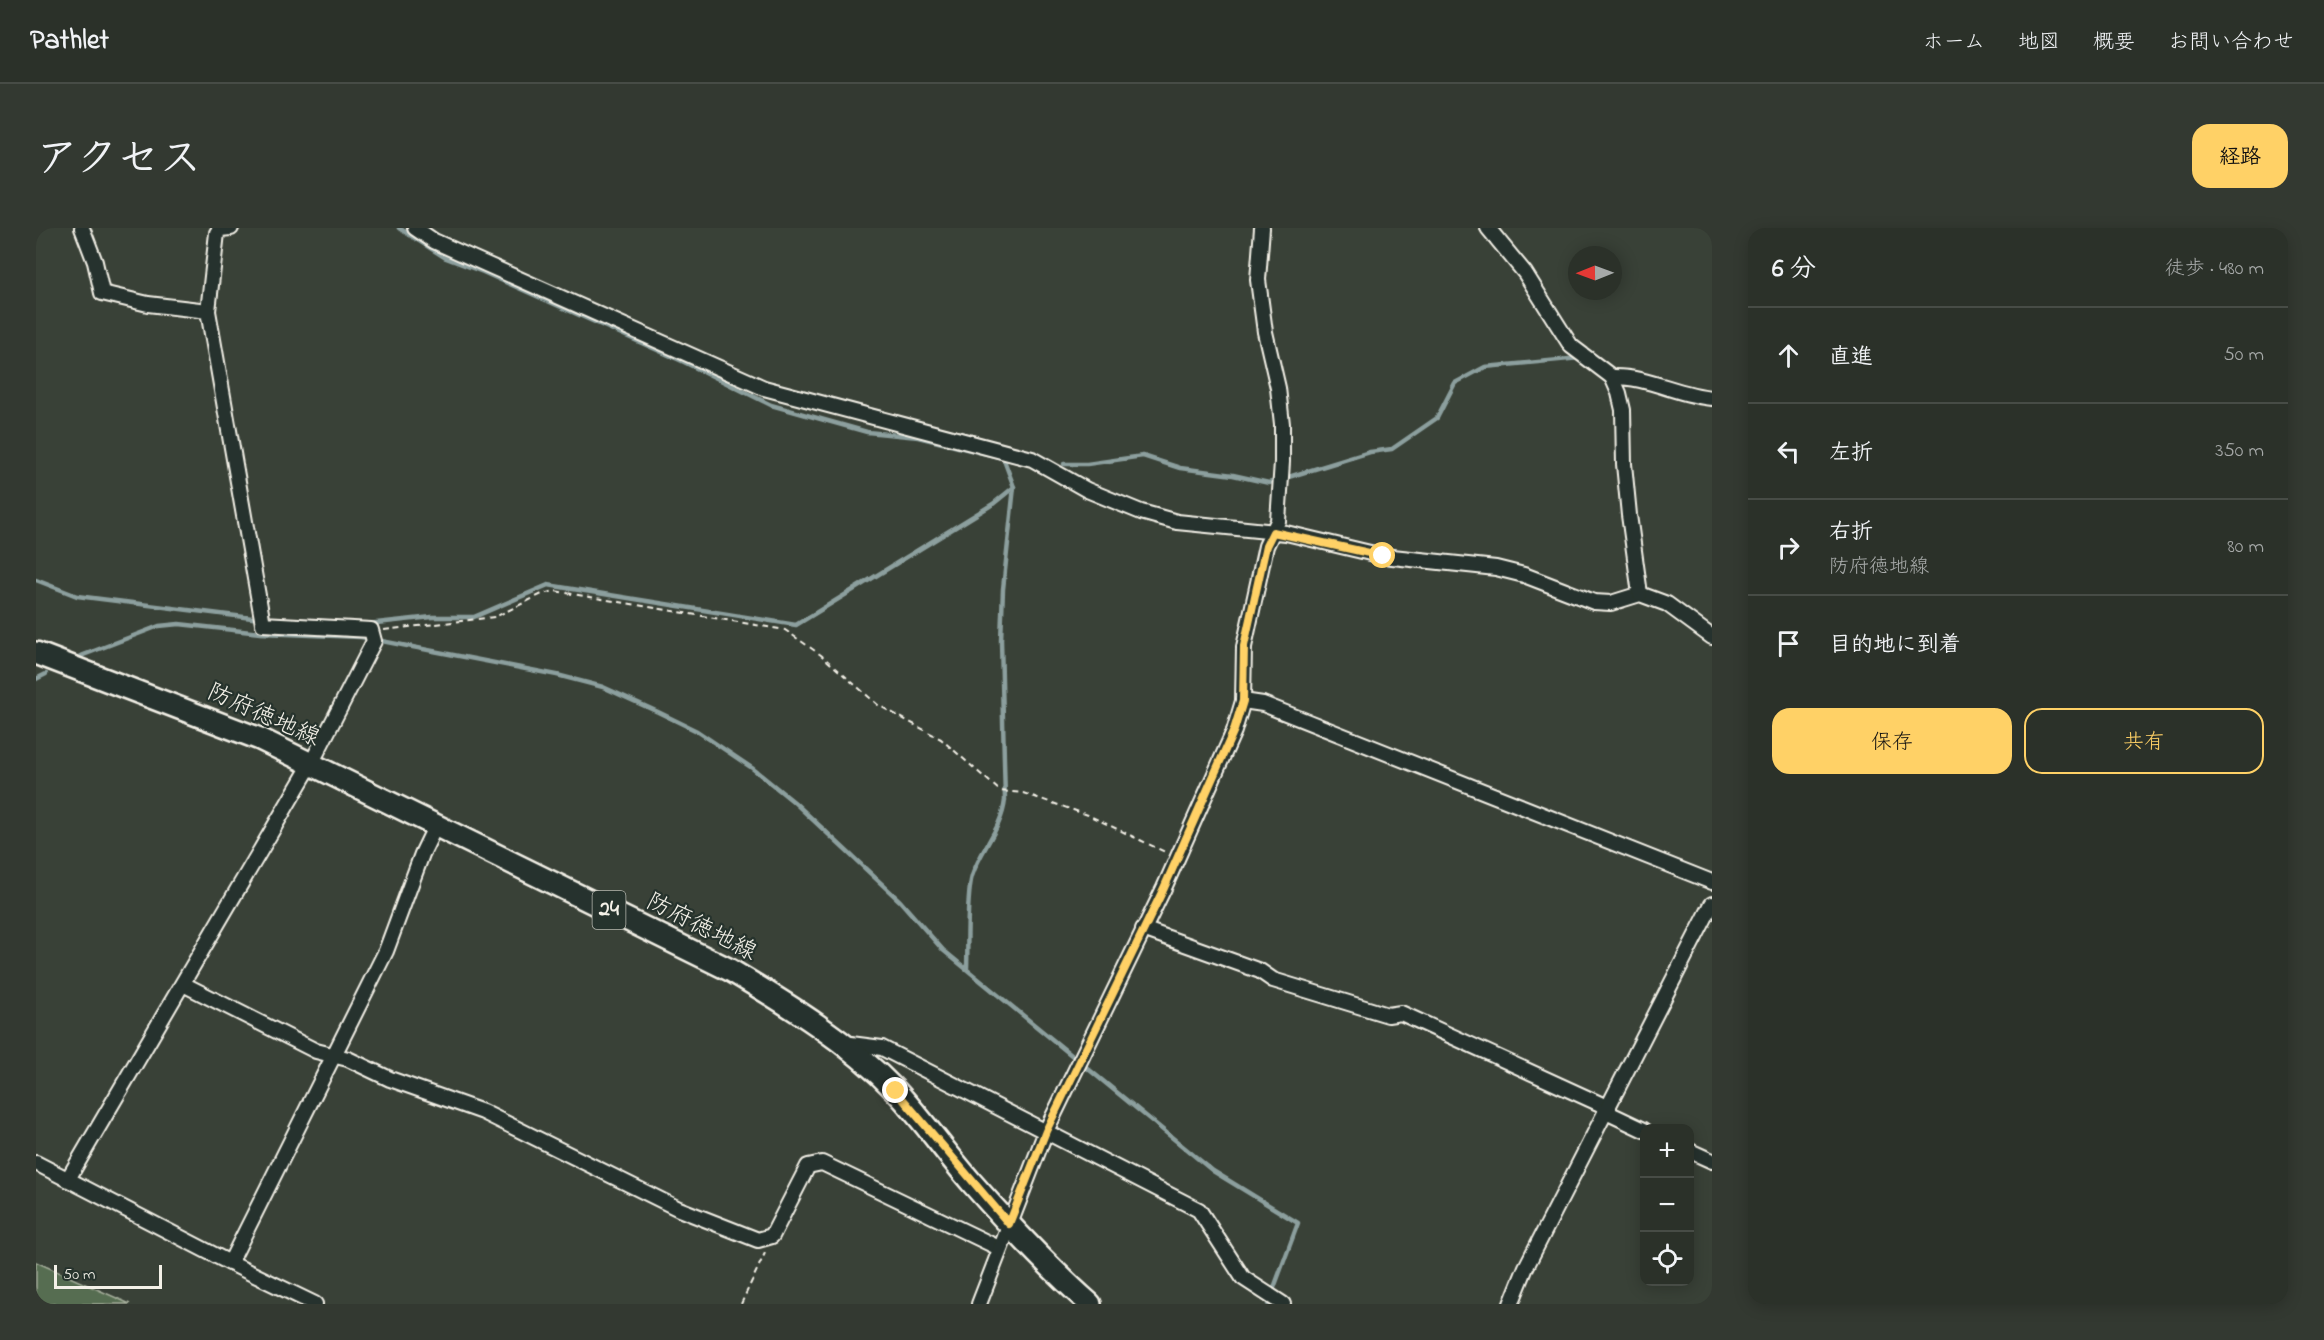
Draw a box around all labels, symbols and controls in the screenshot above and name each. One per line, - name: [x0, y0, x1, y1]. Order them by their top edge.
- text: Pathlet: [30, 21, 109, 62]
- text: ホーム: [1923, 28, 1985, 58]
- text: 地図: [2018, 28, 2060, 58]
- text: 概要: [2093, 28, 2135, 58]
- text: お問い合わせ: [2168, 28, 2294, 58]
- button: 経路: [2192, 124, 2288, 188]
- text: アクセス: [36, 130, 201, 191]
- north arrow: [1568, 246, 1622, 300]
- text: 6 分: [1772, 251, 1816, 289]
- text: 徒歩 · 480 m: [2165, 255, 2264, 284]
- icon: ahead: [1772, 339, 1805, 372]
- text: 50 m: [2223, 341, 2264, 370]
- text: 直進: [1829, 342, 1873, 374]
- icon: left: [1772, 435, 1805, 468]
- text: 350 m: [2215, 437, 2264, 466]
- text: 左折: [1829, 438, 1873, 470]
- text: 右折: [1829, 517, 1873, 549]
- icon: right: [1772, 531, 1805, 564]
- text: 80 m: [2227, 533, 2264, 562]
- route start: [1369, 542, 1395, 568]
- text: 防府徳地線: [1829, 553, 1929, 582]
- icon: arrive: [1772, 627, 1805, 660]
- text: 目的地に到着: [1829, 630, 1961, 662]
- street label: 防府徳地線: [201, 676, 325, 756]
- button: 保存: [1772, 708, 2012, 774]
- button: 共有: [2024, 708, 2264, 774]
- street label: 防府徳地線: [640, 885, 762, 971]
- road number: 24: [592, 891, 626, 929]
- route end: [882, 1077, 908, 1103]
- map controls: [1640, 1124, 1694, 1286]
- button: +: [1640, 1124, 1694, 1178]
- button: −: [1640, 1178, 1694, 1232]
- button: locate: [1640, 1232, 1694, 1286]
- scale bar: [54, 1262, 162, 1290]
- text: 50 m: [63, 1263, 95, 1287]

